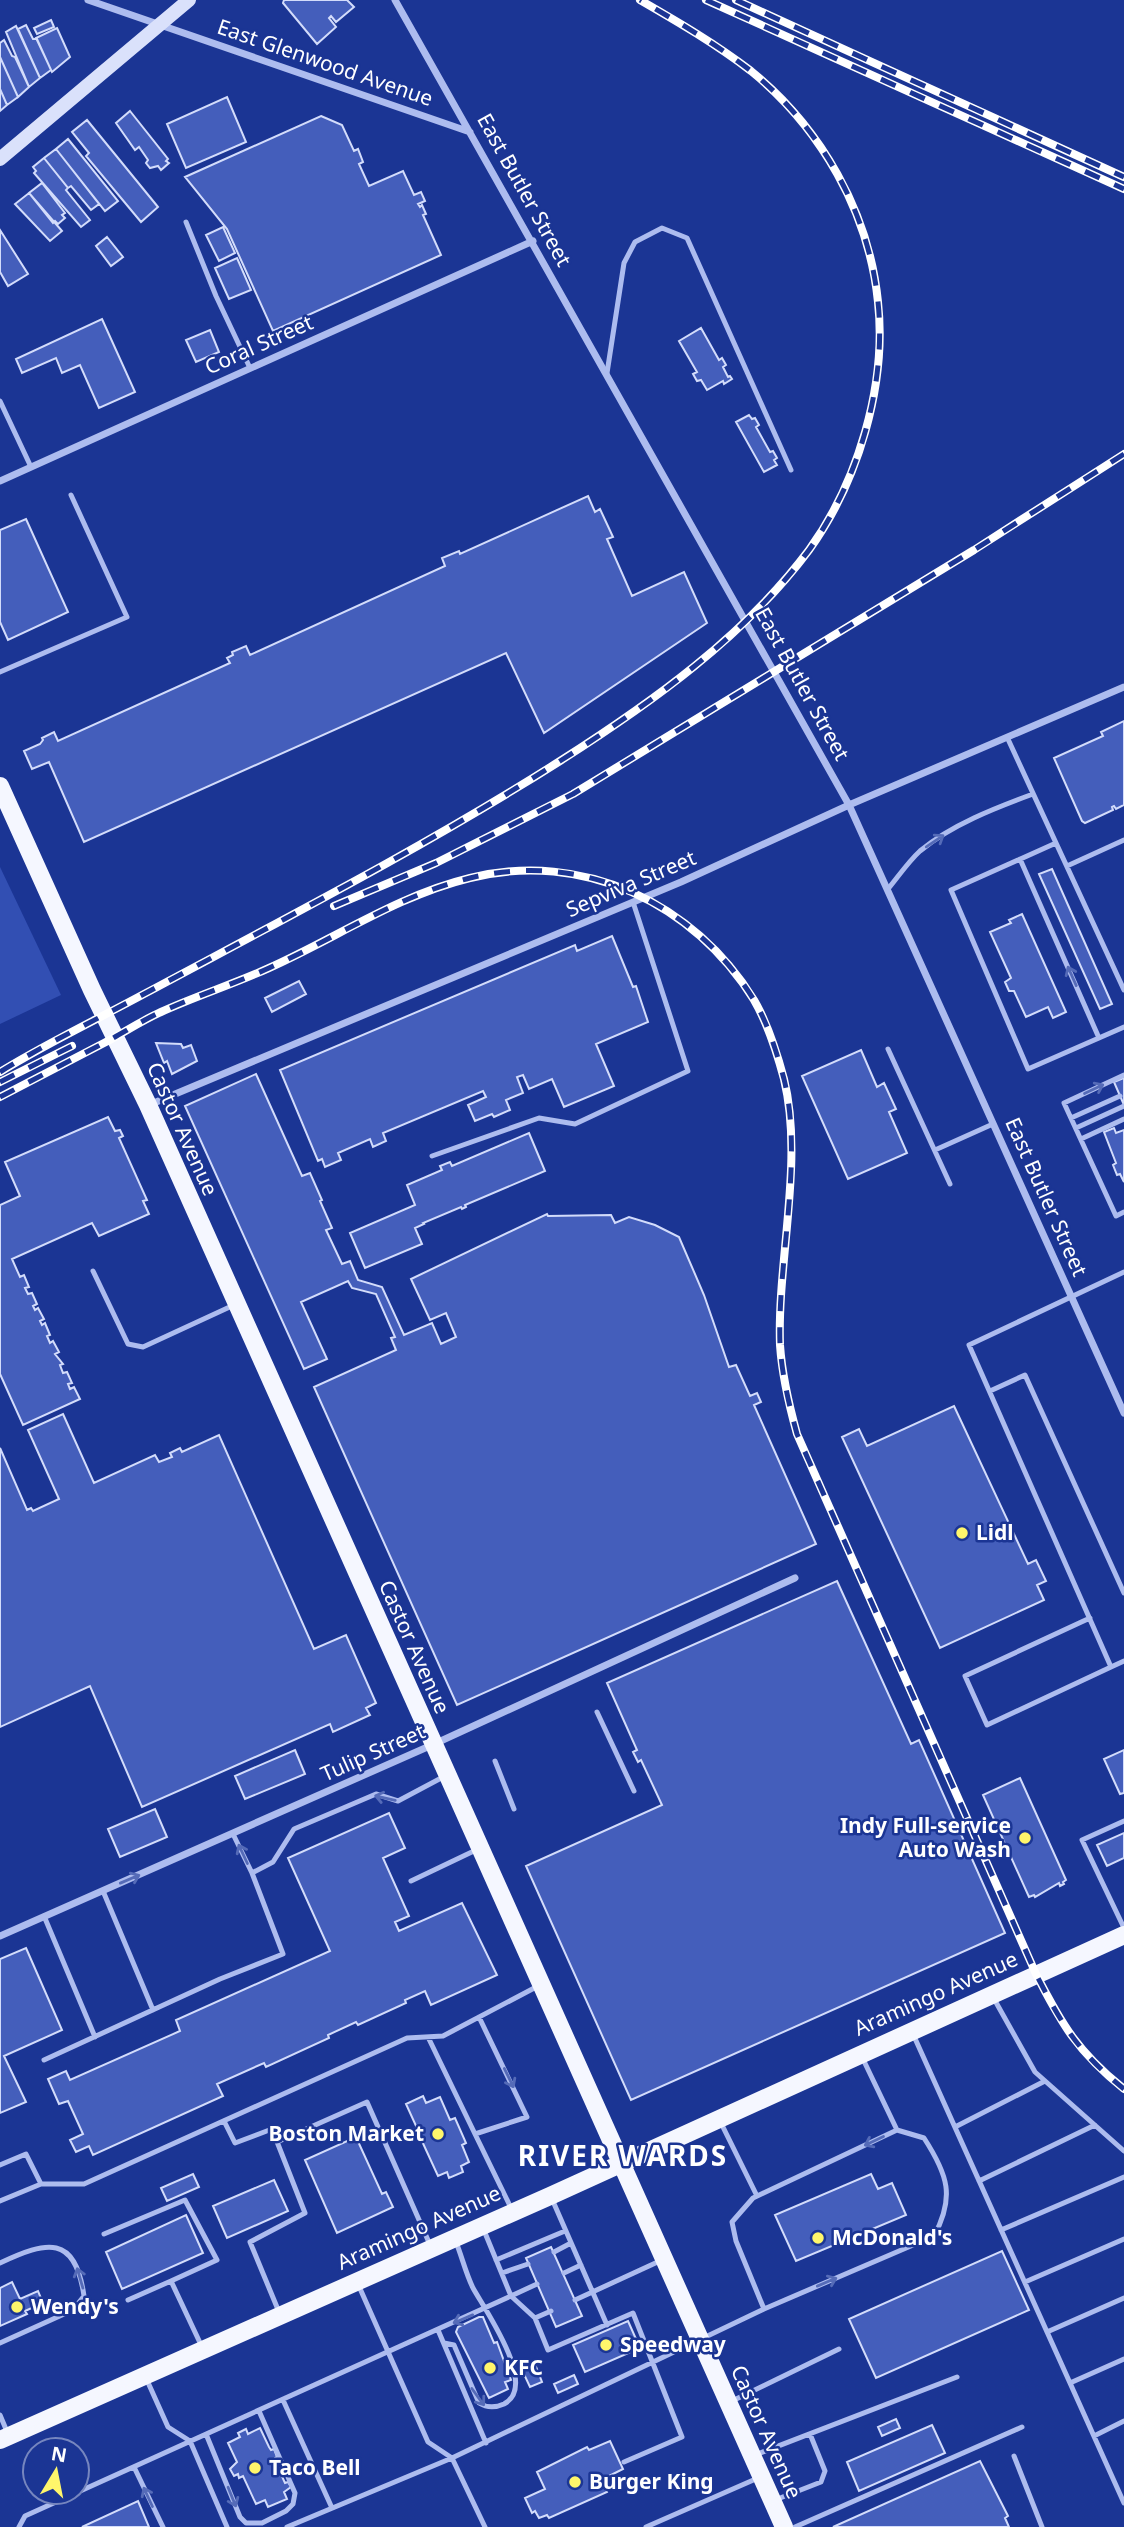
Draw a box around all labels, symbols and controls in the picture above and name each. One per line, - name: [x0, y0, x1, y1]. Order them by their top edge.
- street label: East Glenwood Avenue: [214, 12, 437, 112]
- street label: East Butler Street: [471, 108, 579, 271]
- street label: Coral Street: [200, 308, 317, 380]
- street label: East Butler Street: [749, 602, 857, 765]
- one-way arrow: [925, 834, 945, 848]
- street label: Sepviva Street: [561, 843, 700, 923]
- one-way arrow: [1065, 965, 1078, 987]
- street label: Castor Avenue: [141, 1057, 225, 1200]
- one-way arrow: [1083, 1082, 1104, 1095]
- street label: East Butler Street: [999, 1113, 1095, 1281]
- place label: Lidl: [976, 1518, 1014, 1546]
- marker: Lidl: [954, 1525, 970, 1541]
- street label: Castor Avenue: [373, 1575, 457, 1718]
- street label: Tulip Street: [316, 1716, 430, 1788]
- one-way arrow: [374, 1790, 397, 1804]
- place label: Indy Full-service Auto Wash: [840, 1811, 1011, 1863]
- marker: Indy Full-service Auto Wash: [1017, 1830, 1033, 1846]
- one-way arrow: [235, 1844, 249, 1865]
- one-way arrow: [119, 1872, 140, 1885]
- street label: Aramingo Avenue: [849, 1944, 1022, 2042]
- one-way arrow: [502, 2067, 516, 2088]
- place label: Boston Market: [269, 2119, 424, 2147]
- marker: Boston Market: [430, 2126, 446, 2142]
- one-way arrow: [864, 2135, 885, 2148]
- district label: RIVER WARDS: [518, 2136, 728, 2174]
- street label: Aramingo Avenue: [332, 2178, 505, 2276]
- place label: McDonald's: [832, 2223, 952, 2251]
- marker: McDonald's: [810, 2230, 826, 2246]
- one-way arrow: [73, 2267, 86, 2289]
- one-way arrow: [816, 2275, 837, 2288]
- place label: Wendy's: [31, 2292, 119, 2320]
- marker: Wendy's: [9, 2299, 25, 2315]
- one-way arrow: [453, 2313, 474, 2326]
- place label: Speedway: [620, 2330, 726, 2358]
- marker: Speedway: [598, 2337, 614, 2353]
- place label: KFC: [504, 2353, 543, 2381]
- marker: KFC: [482, 2360, 498, 2376]
- street label: Castor Avenue: [725, 2360, 809, 2503]
- one-way arrow: [470, 2387, 485, 2406]
- north arrow: [21, 2436, 91, 2506]
- text: N: [49, 2440, 69, 2468]
- place label: Taco Bell: [269, 2453, 360, 2481]
- marker: Taco Bell: [247, 2460, 263, 2476]
- place label: Burger King: [589, 2467, 714, 2495]
- marker: Burger King: [567, 2474, 583, 2490]
- one-way arrow: [226, 2486, 239, 2508]
- one-way arrow: [141, 2487, 155, 2508]

